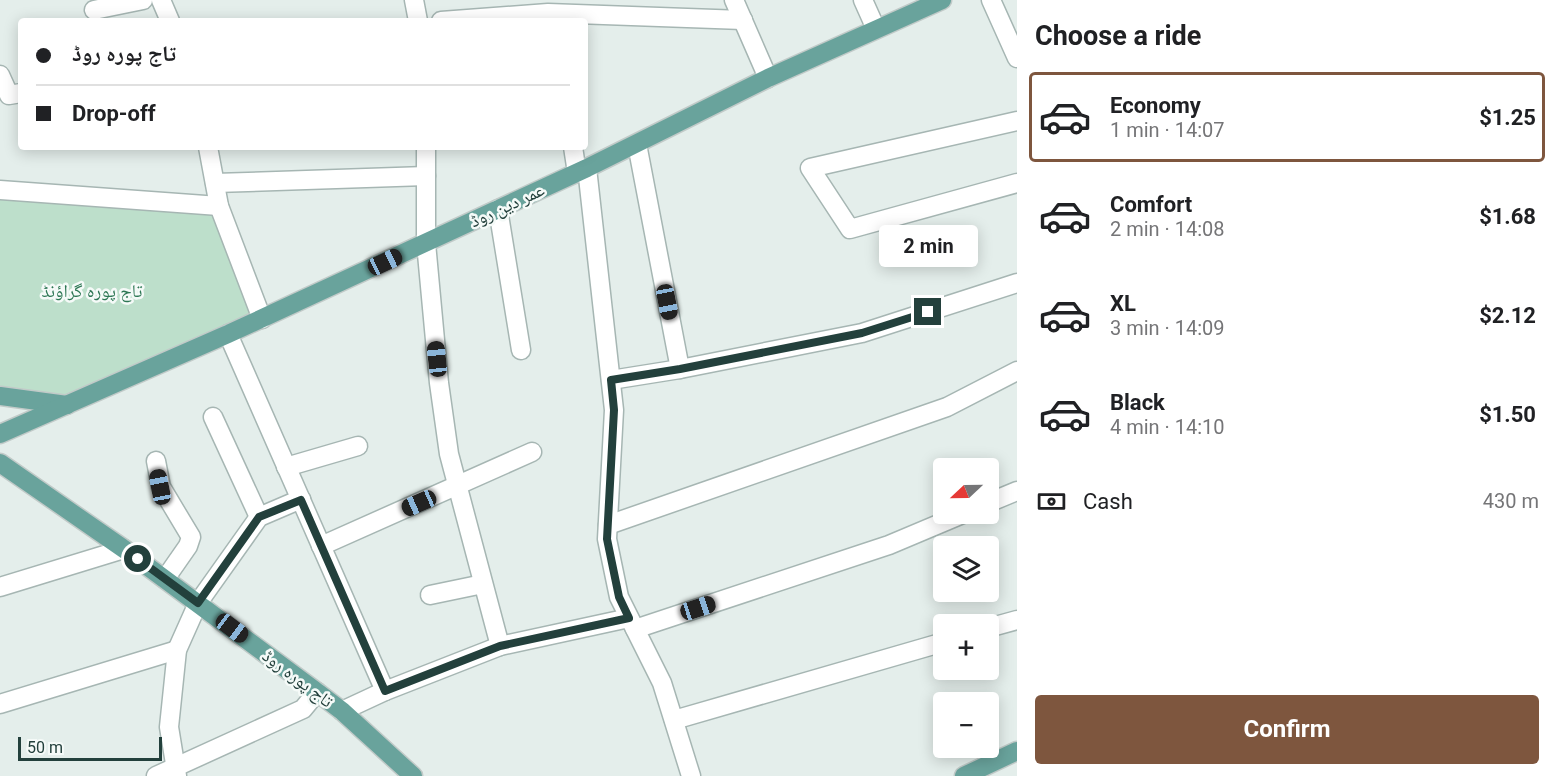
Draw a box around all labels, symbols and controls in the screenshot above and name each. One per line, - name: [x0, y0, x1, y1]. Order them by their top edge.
- text: Choose a ride: [1035, 20, 1201, 52]
- text: تاج پورہ روڈ: [72, 41, 176, 66]
- icon: car: [1038, 90, 1092, 144]
- text: Economy: [1110, 93, 1201, 118]
- text: Drop-off: [72, 101, 156, 126]
- text: $1.25: [1479, 105, 1536, 130]
- text: 1 min · 14:07: [1110, 118, 1225, 142]
- street label: عمر دین روڈ: [466, 179, 548, 232]
- icon: car: [1038, 189, 1092, 243]
- text: Comfort: [1110, 192, 1192, 217]
- text: $1.68: [1479, 204, 1536, 229]
- text: 2 min · 14:08: [1110, 217, 1225, 241]
- callout: 2 min: [878, 225, 978, 267]
- text: 2 min: [903, 234, 954, 258]
- car: [365, 246, 405, 278]
- park label: تاج پورہ گراؤنڈ: [42, 280, 142, 303]
- car: [655, 283, 679, 321]
- icon: car: [1038, 288, 1092, 342]
- text: XL: [1110, 291, 1136, 316]
- route end: [914, 298, 941, 325]
- text: $2.12: [1479, 303, 1536, 328]
- text: 3 min · 14:09: [1110, 316, 1225, 340]
- car: [426, 340, 448, 378]
- icon: car: [1038, 387, 1092, 441]
- text: Black: [1110, 390, 1165, 415]
- text: $1.50: [1479, 402, 1536, 427]
- text: 4 min · 14:10: [1110, 415, 1225, 439]
- north arrow: [933, 458, 999, 524]
- map controls: [933, 458, 999, 758]
- car: [148, 468, 172, 506]
- icon: cash: [1035, 485, 1068, 518]
- car: [399, 487, 439, 519]
- text: Cash: [1083, 489, 1133, 514]
- text: 430 m: [1483, 489, 1539, 513]
- button: layers: [933, 536, 999, 602]
- route start: [124, 545, 151, 572]
- car: [678, 594, 718, 622]
- car: [212, 610, 252, 646]
- button: +: [933, 614, 999, 680]
- street label: تاج پورہ روڈ: [257, 645, 337, 713]
- button: −: [933, 692, 999, 758]
- button: Confirm: [1035, 695, 1539, 764]
- scale bar: [18, 734, 162, 762]
- text: 50 m: [27, 738, 63, 757]

